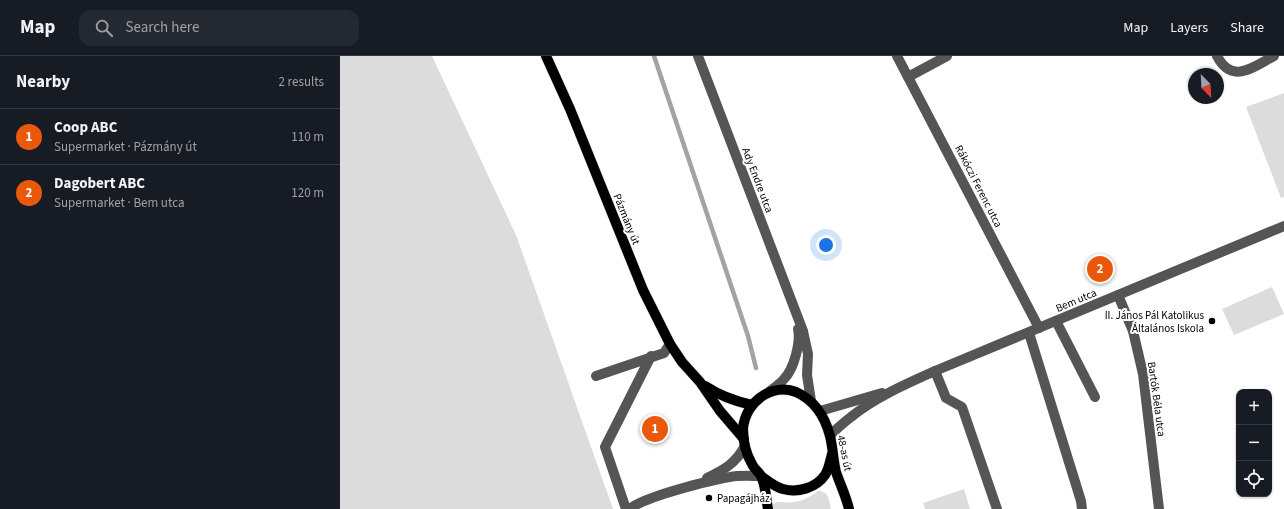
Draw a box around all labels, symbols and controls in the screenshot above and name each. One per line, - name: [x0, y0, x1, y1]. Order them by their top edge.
- search box: [79, 10, 359, 46]
- text: Map: [20, 14, 55, 41]
- icon: search: [93, 17, 115, 39]
- text: Search here: [125, 17, 199, 38]
- text: Map: [1123, 18, 1148, 38]
- text: Layers: [1170, 18, 1208, 38]
- text: Share: [1230, 18, 1264, 38]
- north arrow: [1188, 68, 1224, 104]
- text: Nearby: [16, 70, 70, 94]
- text: 2 results: [279, 73, 324, 91]
- text: Coop ABC: [54, 117, 117, 138]
- text: 1: [26, 128, 32, 146]
- text: 110 m: [291, 128, 324, 146]
- text: Supermarket · Pázmány út: [54, 138, 197, 156]
- street label: Rákóczi Ferenc utca: [951, 142, 1006, 230]
- street label: Ady Endre utca: [738, 145, 777, 215]
- text: Dagobert ABC: [54, 173, 145, 194]
- text: 2: [26, 184, 32, 202]
- text: 120 m: [291, 184, 324, 202]
- street label: Pázmány út: [610, 191, 644, 247]
- text: Supermarket · Bem utca: [54, 194, 184, 212]
- your location: [816, 235, 836, 255]
- pin: 2: [1087, 254, 1113, 284]
- street label: Bem utca: [1053, 285, 1099, 316]
- place label: II. János Pál Katolikus Általános Iskola: [1105, 308, 1204, 336]
- marker: II. János Pál Katolikus Általános Iskola: [1207, 316, 1217, 326]
- street label: Bartók Béla utca: [1144, 361, 1169, 437]
- map controls: [1236, 389, 1272, 497]
- button: +: [1236, 389, 1272, 425]
- pin: 1: [642, 414, 668, 444]
- button: −: [1236, 425, 1272, 461]
- street label: 48-as út: [833, 434, 856, 473]
- button: locate: [1236, 461, 1272, 497]
- place label: Papagájház: [717, 491, 770, 506]
- marker: Papagájház: [704, 493, 714, 503]

